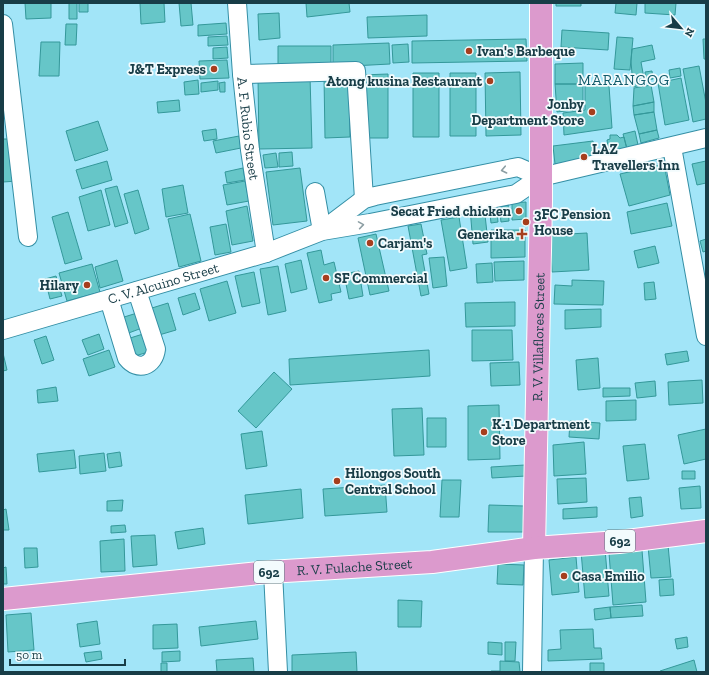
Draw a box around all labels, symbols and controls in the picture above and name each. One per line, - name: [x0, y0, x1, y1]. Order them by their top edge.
- north arrow: [661, 8, 701, 48]
- text: N: [681, 26, 697, 40]
- place label: Ivan's Barbeque: [477, 43, 575, 60]
- marker: Ivan's Barbeque: [464, 46, 474, 56]
- place label: J&T Express: [128, 61, 207, 78]
- marker: J&T Express: [209, 64, 219, 74]
- district label: MARANGOG: [578, 71, 670, 89]
- place label: Atong kusina Restaurant: [326, 73, 482, 90]
- street label: A. F. Rubio Street: [233, 76, 263, 182]
- marker: Atong kusina Restaurant: [485, 76, 495, 86]
- place label: Jonby Department Store: [471, 96, 585, 129]
- marker: Jonby Department Store: [587, 107, 597, 117]
- place label: LAZ Travellers Inn: [592, 141, 680, 174]
- marker: LAZ Travellers Inn: [579, 152, 589, 162]
- one-way arrow: [501, 165, 507, 173]
- place label: Secat Fried chicken: [391, 203, 512, 220]
- marker: Secat Fried chicken: [514, 206, 524, 216]
- place label: 3FC Pension House: [534, 206, 611, 239]
- marker: 3FC Pension House: [521, 217, 531, 227]
- one-way arrow: [358, 221, 364, 230]
- place label: Generika: [457, 226, 514, 243]
- marker: Generika: [517, 229, 527, 239]
- place label: Carjam's: [378, 235, 433, 252]
- marker: Carjam's: [365, 238, 375, 248]
- street label: C. V. Alcuino Street: [106, 259, 222, 308]
- place label: SF Commercial: [334, 270, 428, 287]
- street label: R. V. Villaflores Street: [529, 272, 549, 402]
- marker: SF Commercial: [321, 273, 331, 283]
- place label: Hilary: [40, 277, 80, 294]
- marker: Hilary: [82, 280, 92, 290]
- place label: K-1 Department Store: [492, 416, 590, 449]
- marker: K-1 Department Store: [479, 427, 489, 437]
- place label: Hilongos South Central School: [345, 465, 441, 498]
- marker: Hilongos South Central School: [332, 476, 342, 486]
- road number: 692: [605, 530, 635, 552]
- street label: R. V. Fulache Street: [296, 555, 414, 579]
- road number: 692: [254, 561, 284, 583]
- place label: Casa Emilio: [572, 568, 645, 585]
- marker: Casa Emilio: [559, 571, 569, 581]
- scale bar: [10, 641, 125, 667]
- text: 50 m: [16, 648, 43, 662]

